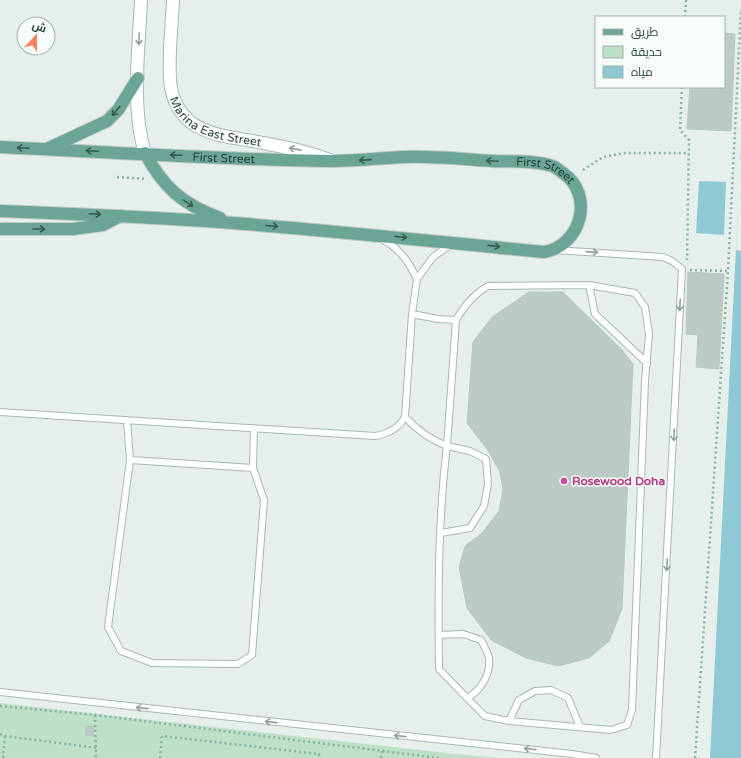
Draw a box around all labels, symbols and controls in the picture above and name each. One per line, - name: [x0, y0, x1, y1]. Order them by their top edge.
- north arrow: [16, 16, 56, 56]
- legend: [595, 16, 725, 88]
- text: ش: [30, 19, 48, 36]
- text: طريق: [631, 25, 659, 39]
- one-way arrow: [135, 32, 143, 45]
- text: حديقة: [631, 45, 662, 59]
- text: مياه: [631, 65, 653, 79]
- street label: Marina East Street: [167, 94, 263, 150]
- one-way arrow: [112, 105, 121, 116]
- one-way arrow: [17, 144, 30, 152]
- one-way arrow: [288, 144, 301, 152]
- one-way arrow: [86, 147, 99, 155]
- street label: First Street: [192, 150, 256, 166]
- one-way arrow: [170, 151, 183, 158]
- street label: First Street: [516, 154, 578, 187]
- one-way arrow: [359, 157, 372, 164]
- one-way arrow: [486, 157, 499, 164]
- one-way arrow: [182, 199, 193, 207]
- one-way arrow: [88, 210, 101, 218]
- one-way arrow: [265, 222, 278, 230]
- one-way arrow: [32, 225, 45, 233]
- one-way arrow: [394, 234, 407, 241]
- one-way arrow: [487, 243, 500, 250]
- one-way arrow: [585, 248, 598, 255]
- one-way arrow: [677, 298, 684, 311]
- one-way arrow: [670, 428, 677, 441]
- place label: Rosewood Doha: [572, 474, 665, 488]
- marker: Rosewood Doha: [559, 476, 569, 486]
- one-way arrow: [663, 558, 670, 571]
- one-way arrow: [136, 704, 149, 712]
- one-way arrow: [265, 718, 278, 726]
- one-way arrow: [394, 732, 407, 739]
- one-way arrow: [524, 746, 537, 753]

